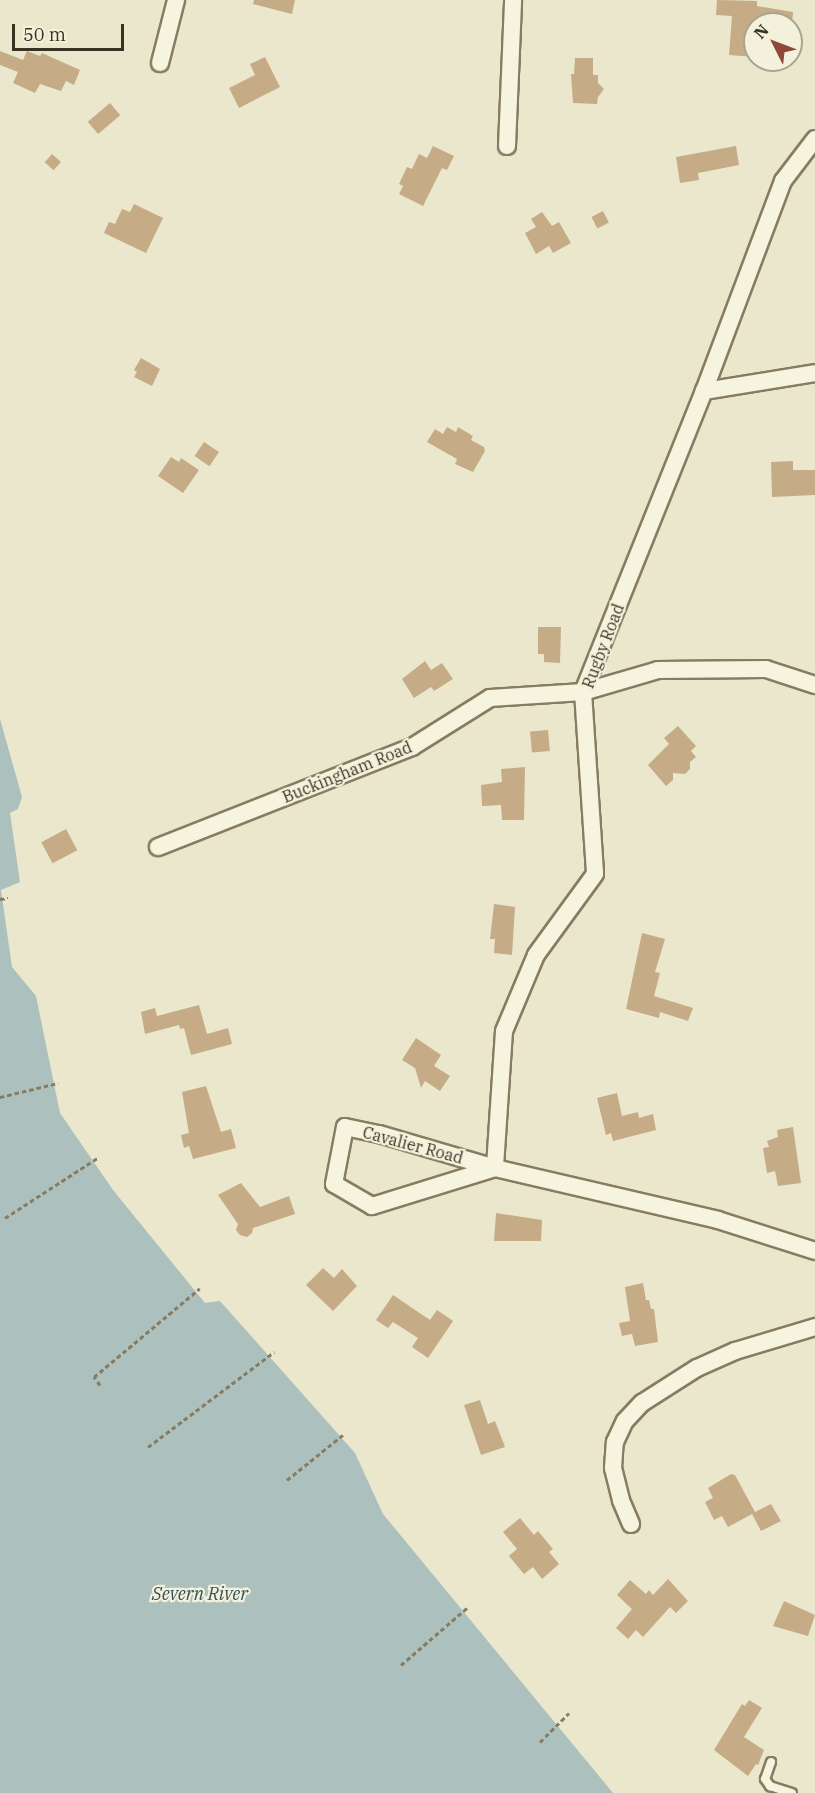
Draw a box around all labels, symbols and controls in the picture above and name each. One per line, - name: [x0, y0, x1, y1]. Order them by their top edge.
- scale bar: [15, 12, 128, 50]
- north arrow: [743, 12, 803, 72]
- text: N: [749, 20, 773, 43]
- text: 50 m: [23, 23, 66, 46]
- street label: Rugby Road: [578, 601, 628, 691]
- street label: Buckingham Road: [279, 737, 415, 807]
- street label: Cavalier Road: [361, 1122, 465, 1168]
- water label: Severn River: [152, 1583, 248, 1605]

